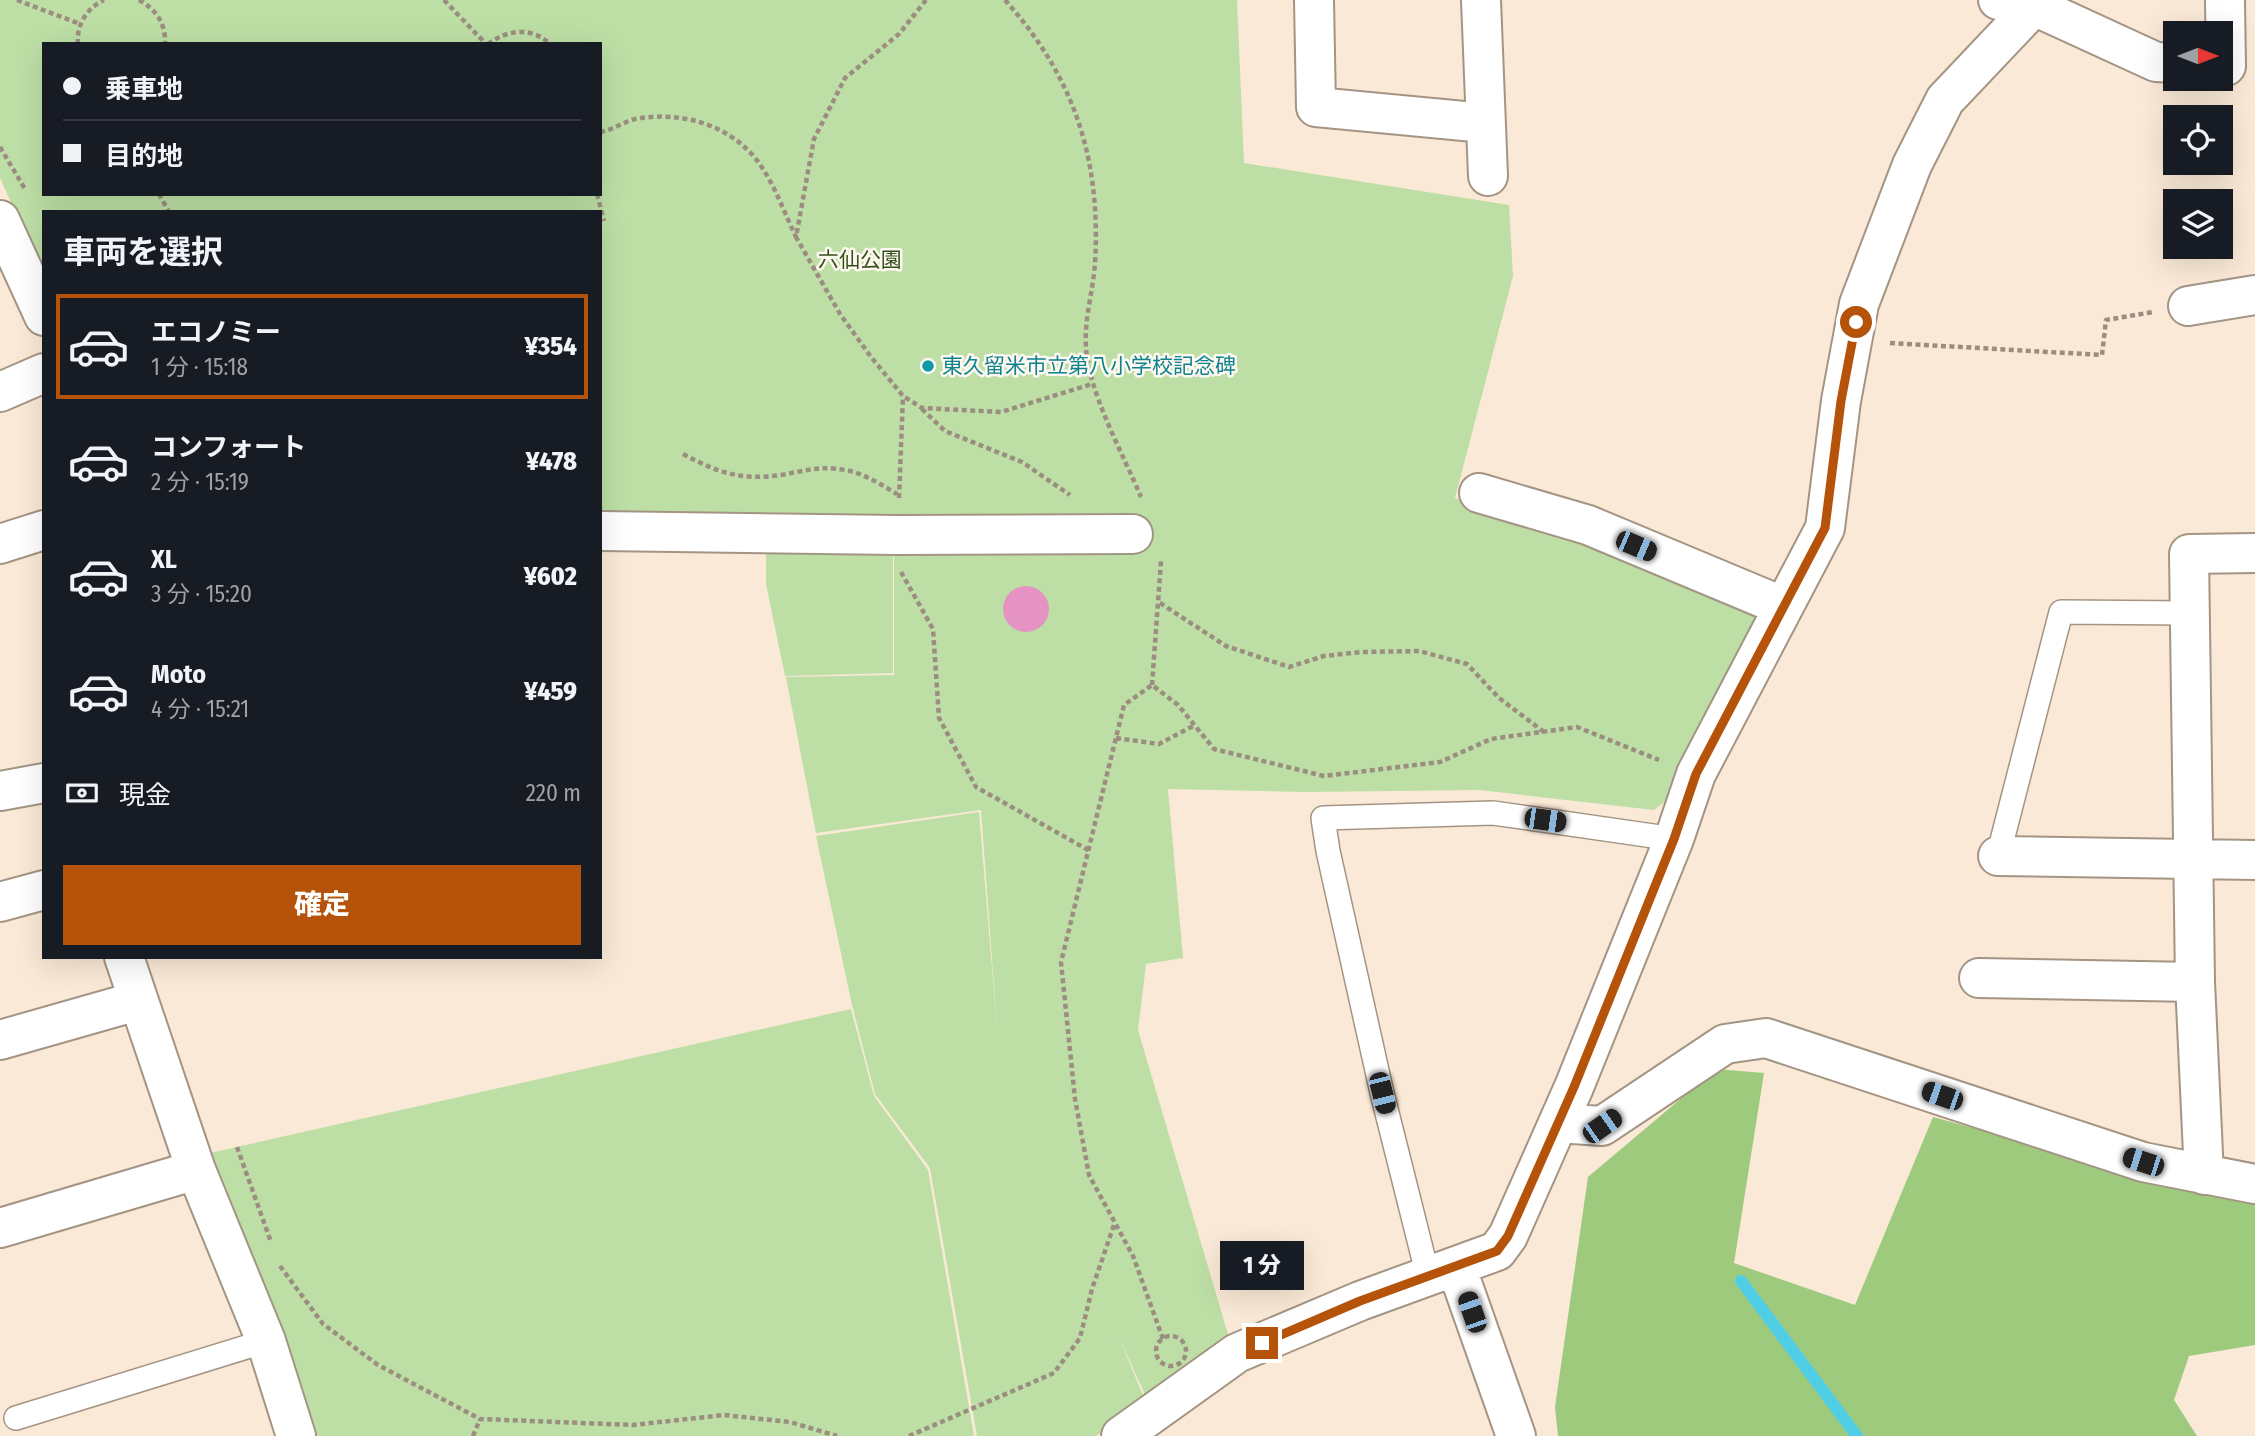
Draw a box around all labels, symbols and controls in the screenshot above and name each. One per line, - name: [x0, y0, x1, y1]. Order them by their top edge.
- north arrow: [2163, 21, 2233, 91]
- map controls: [2163, 21, 2233, 259]
- text: 乗車地: [105, 74, 183, 105]
- button: locate: [2163, 105, 2233, 175]
- text: 目的地: [105, 141, 183, 172]
- button: layers: [2163, 189, 2233, 259]
- text: 車両を選択: [63, 233, 223, 271]
- park label: 六仙公園: [818, 247, 902, 273]
- route start: [1840, 306, 1872, 338]
- icon: car: [67, 315, 130, 378]
- text: エコノミー: [151, 317, 281, 348]
- text: ¥354: [524, 331, 577, 362]
- text: 1 分 · 15:18: [151, 353, 248, 381]
- place label: 東久留米市立第八小学校記念碑: [942, 353, 1236, 379]
- marker: 東久留米市立第八小学校記念碑: [920, 358, 936, 374]
- icon: car: [67, 430, 130, 493]
- text: コンフォート: [151, 432, 306, 463]
- text: ¥478: [526, 446, 577, 477]
- text: 2 分 · 15:19: [151, 468, 249, 496]
- car: [1613, 528, 1660, 564]
- text: XL: [151, 544, 177, 575]
- icon: car: [67, 545, 130, 608]
- text: ¥602: [524, 561, 577, 592]
- text: 3 分 · 15:20: [151, 580, 252, 608]
- text: Moto: [151, 659, 206, 690]
- icon: car: [67, 660, 130, 723]
- text: ¥459: [524, 676, 577, 707]
- text: 4 分 · 15:21: [151, 695, 249, 723]
- icon: cash: [63, 774, 101, 812]
- text: 220 m: [526, 779, 581, 807]
- text: 現金: [119, 780, 171, 811]
- car: [1523, 807, 1568, 833]
- button: 確定: [63, 865, 581, 945]
- car: [1367, 1070, 1398, 1116]
- car: [1919, 1079, 1966, 1113]
- car: [1579, 1105, 1626, 1147]
- car: [2120, 1146, 2167, 1178]
- callout: 1 分: [1220, 1242, 1304, 1290]
- text: 1 分: [1243, 1251, 1281, 1279]
- car: [1456, 1289, 1489, 1335]
- route end: [1246, 1327, 1278, 1359]

